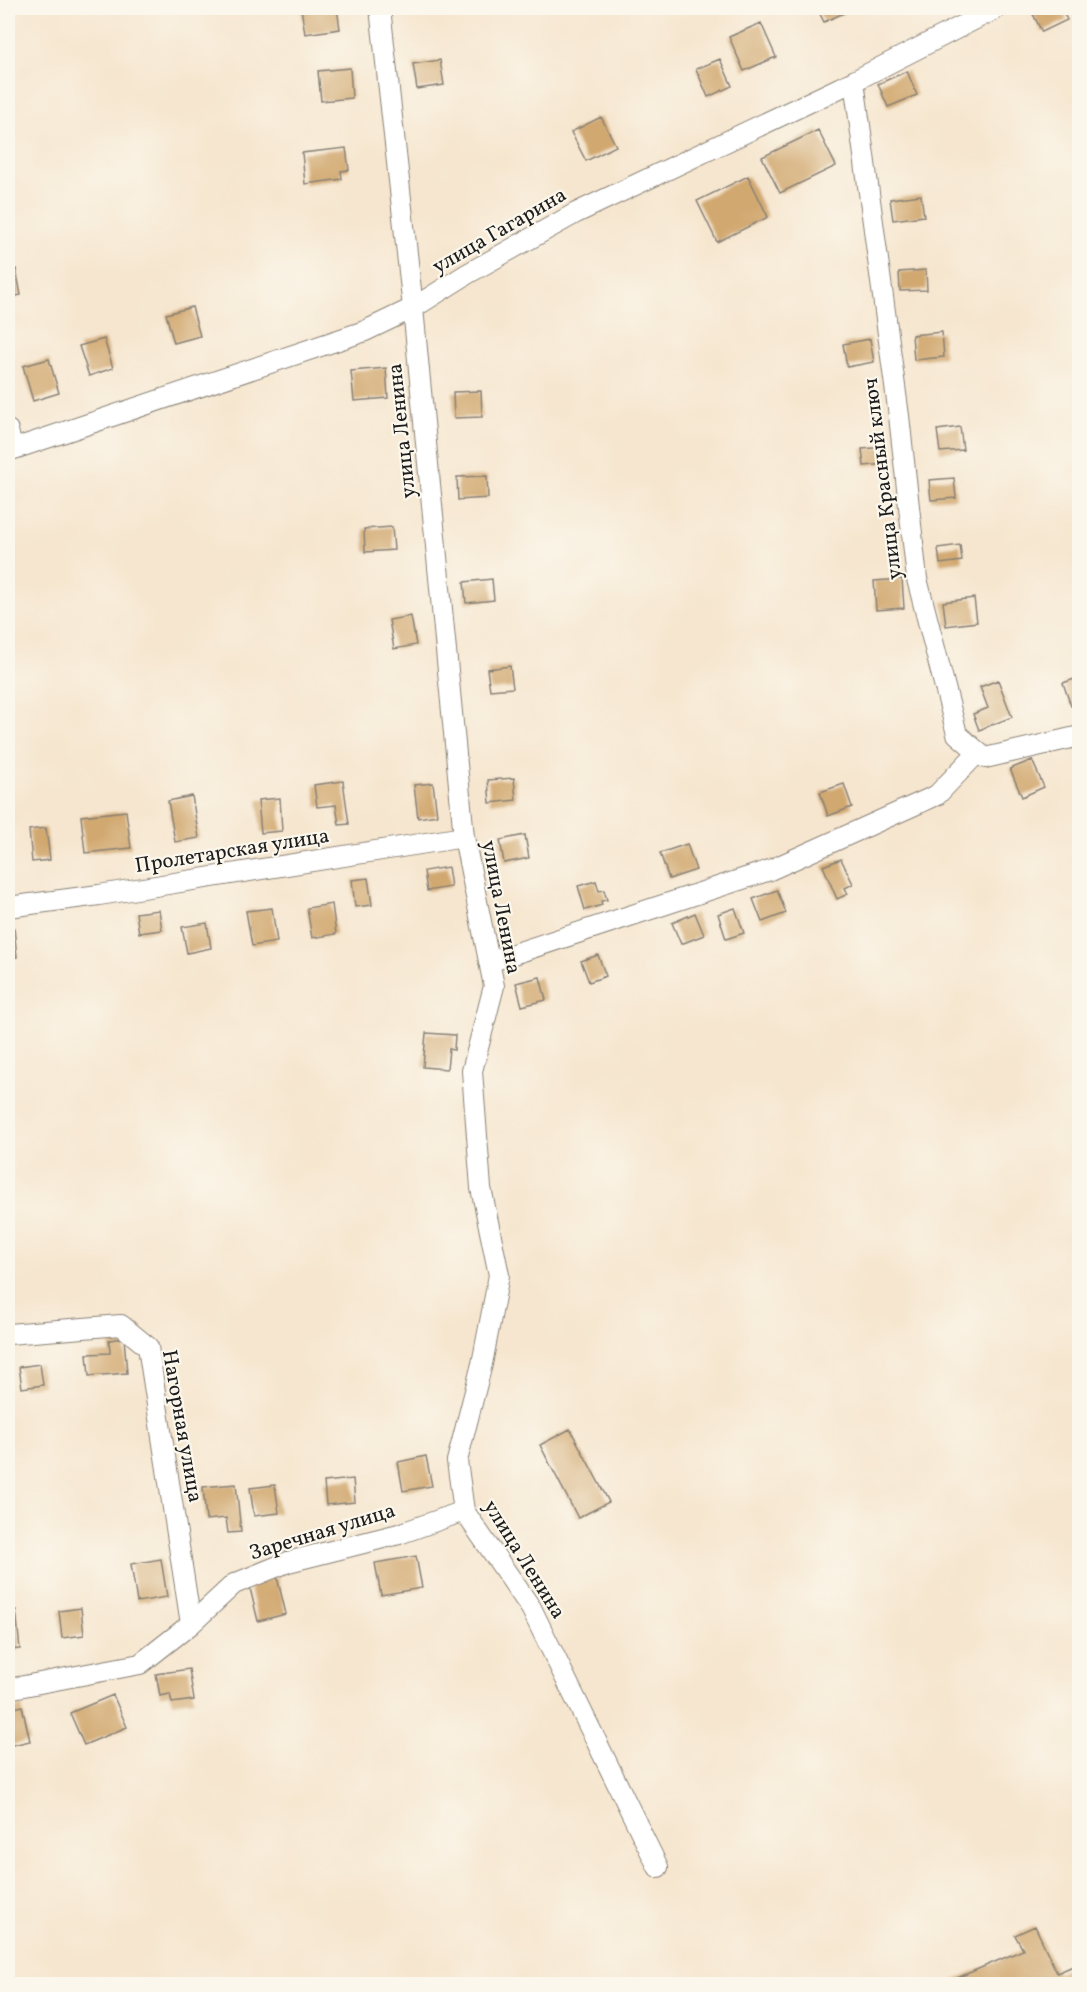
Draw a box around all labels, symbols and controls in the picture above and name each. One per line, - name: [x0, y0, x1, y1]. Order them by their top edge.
- street label: улица Гагарина: [427, 181, 572, 282]
- street label: улица Ленина: [381, 362, 424, 500]
- street label: улица Красный ключ: [857, 376, 910, 581]
- street label: Пролетарская улица: [133, 822, 332, 881]
- street label: улица Ленина: [473, 838, 528, 977]
- street label: Нагорная улица: [154, 1348, 209, 1505]
- street label: улица Ленина: [475, 1495, 572, 1625]
- street label: Заречная улица: [246, 1496, 399, 1568]

